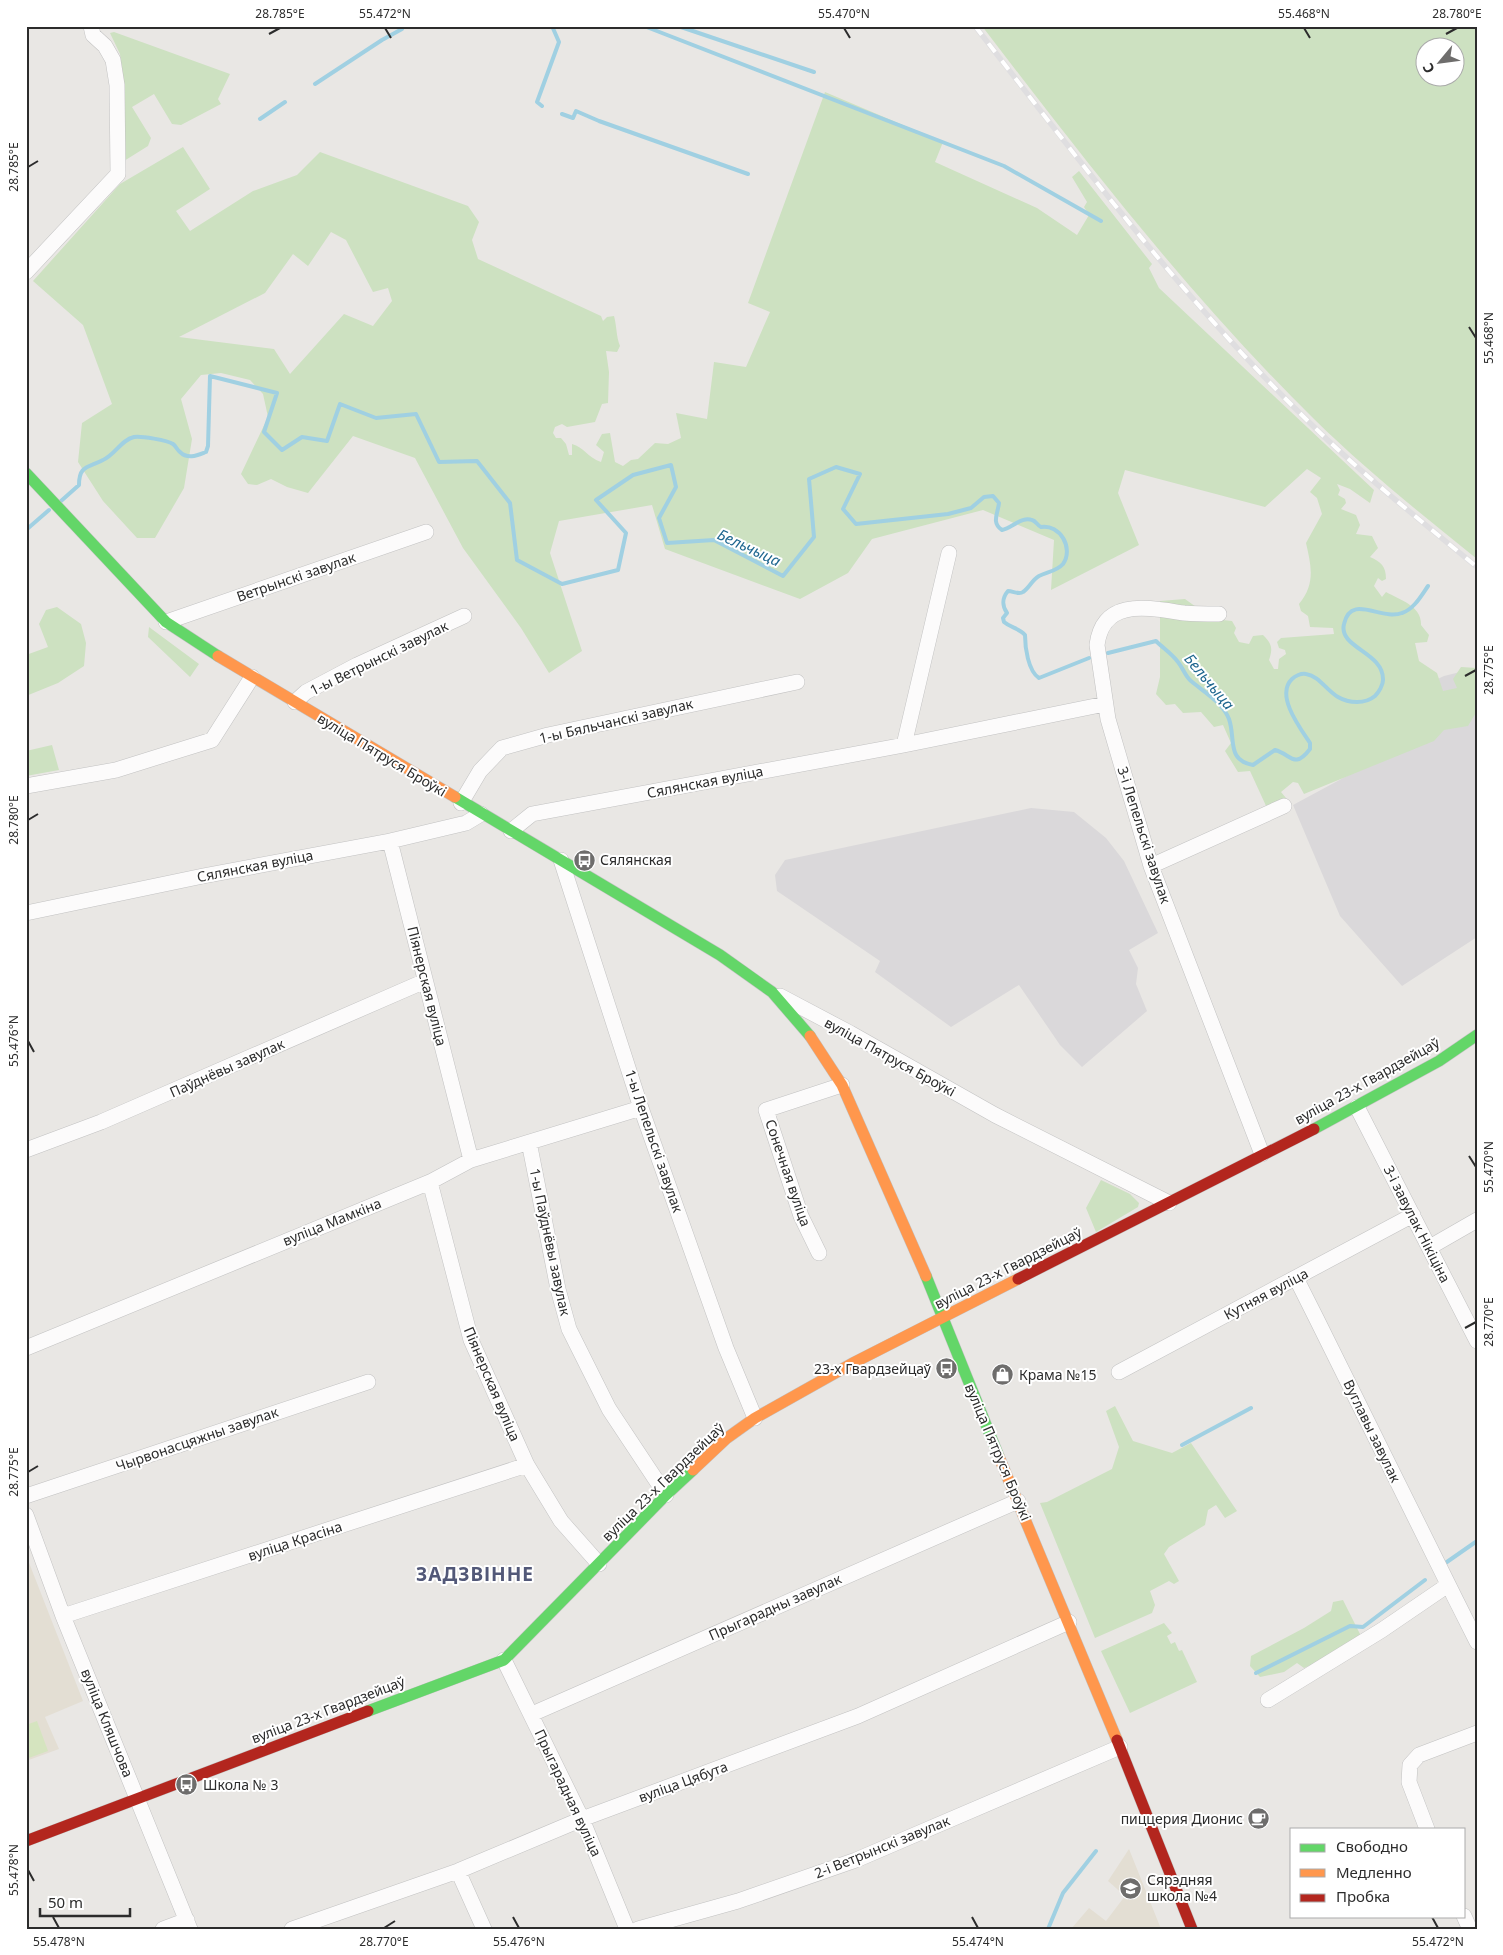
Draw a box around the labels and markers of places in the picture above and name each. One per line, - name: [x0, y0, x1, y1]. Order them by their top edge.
- bus stop icon: Сялянская: [572, 848, 596, 872]
- place label: Сялянская: [600, 850, 672, 869]
- bus stop icon: 23-х Гвардзейцаў: [935, 1357, 959, 1381]
- place label: 23-х Гвардзейцаў: [814, 1359, 932, 1378]
- shop icon: Крама №15: [991, 1363, 1015, 1387]
- place label: Крама №15: [1019, 1365, 1097, 1384]
- bus stop icon: Школа № 3: [175, 1773, 199, 1797]
- place label: Школа № 3: [203, 1775, 279, 1794]
- cafe icon: пиццерия Дионис: [1247, 1807, 1271, 1831]
- place label: пиццерия Дионис: [1121, 1809, 1243, 1828]
- place label: Сярэдняя школа №4: [1147, 1870, 1217, 1905]
- school or university icon: Сярэдняя школа №4: [1119, 1876, 1143, 1900]

